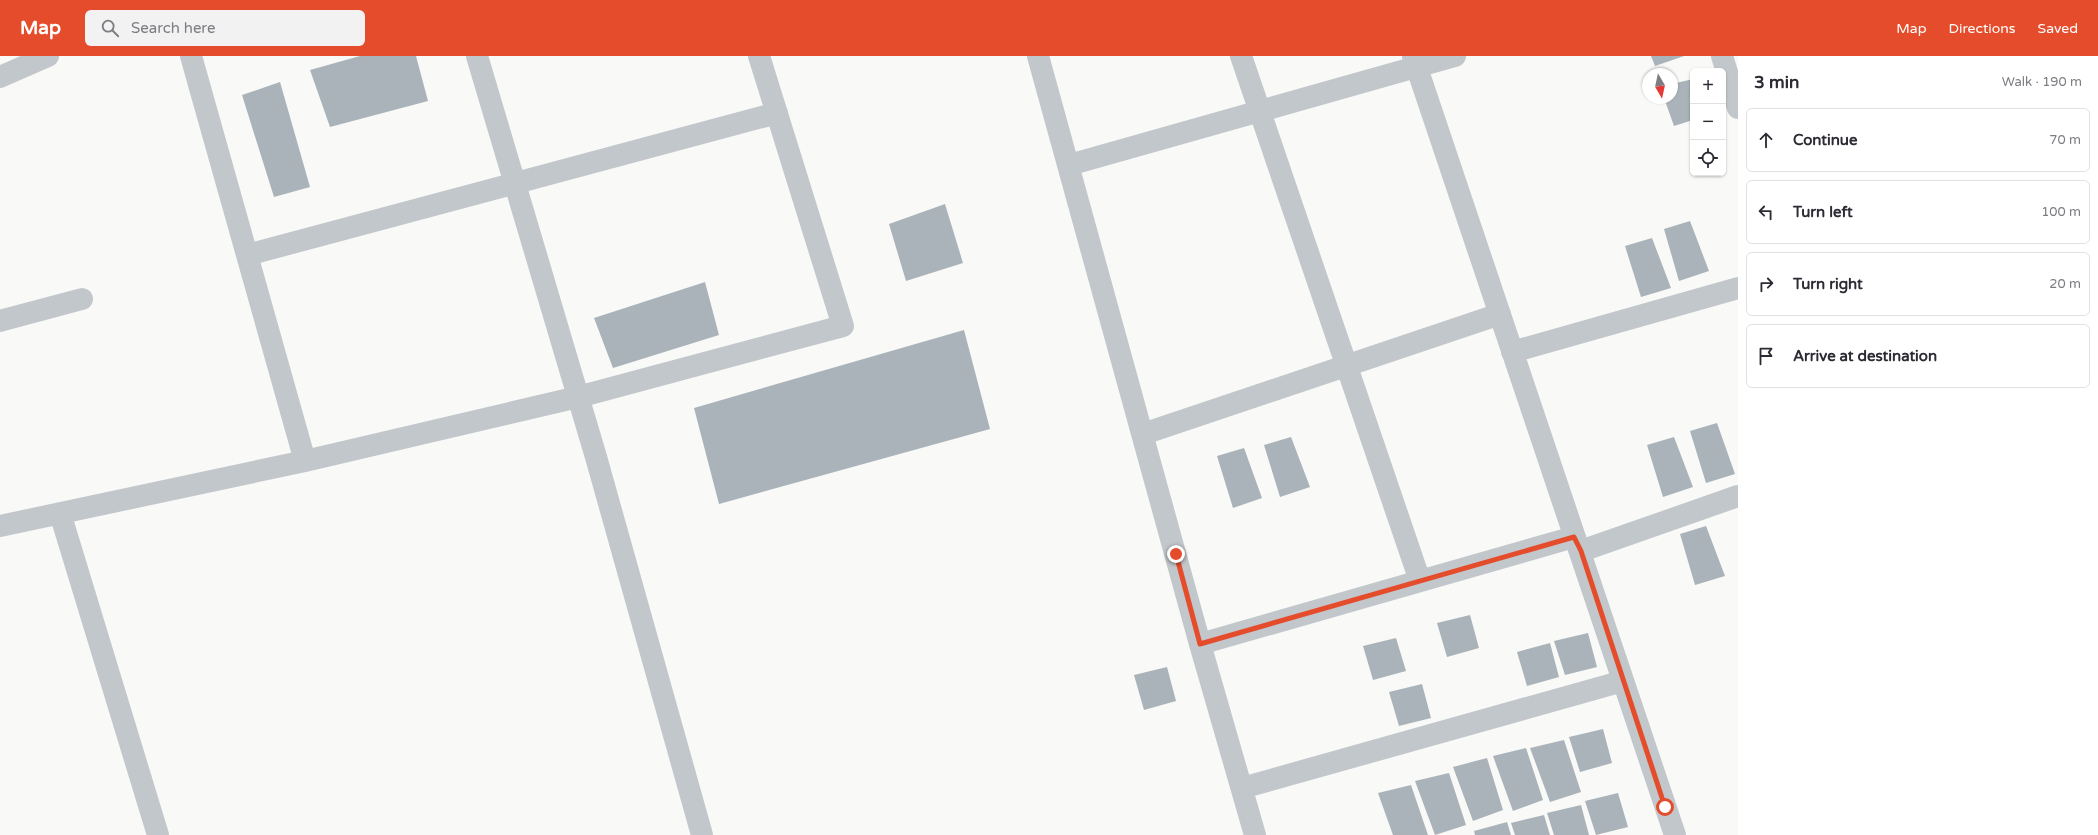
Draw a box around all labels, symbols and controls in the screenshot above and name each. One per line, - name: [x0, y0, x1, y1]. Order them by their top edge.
- search box: [85, 10, 365, 46]
- text: Map: [20, 17, 61, 39]
- icon: search: [99, 17, 121, 39]
- text: Search here: [131, 19, 215, 37]
- text: Map: [1896, 20, 1927, 37]
- text: Directions: [1949, 20, 2016, 37]
- text: Saved: [2038, 20, 2078, 37]
- north arrow: [1642, 68, 1678, 104]
- map controls: [1690, 68, 1726, 176]
- button: +: [1690, 68, 1726, 104]
- text: 3 min: [1754, 72, 1799, 93]
- text: Walk · 190 m: [2002, 74, 2082, 90]
- button: −: [1690, 104, 1726, 140]
- icon: ahead: [1755, 129, 1777, 151]
- text: Continue: [1793, 131, 1857, 149]
- text: 70 m: [2049, 132, 2081, 148]
- button: locate: [1690, 140, 1726, 176]
- icon: left: [1755, 201, 1777, 223]
- text: Turn left: [1793, 203, 1853, 221]
- text: 100 m: [2041, 204, 2081, 220]
- icon: right: [1755, 273, 1777, 295]
- text: Turn right: [1793, 275, 1863, 293]
- text: 20 m: [2049, 276, 2081, 292]
- icon: arrive: [1755, 345, 1777, 367]
- text: Arrive at destination: [1793, 347, 1937, 365]
- route end: [1167, 545, 1185, 563]
- route start: [1656, 798, 1674, 816]

